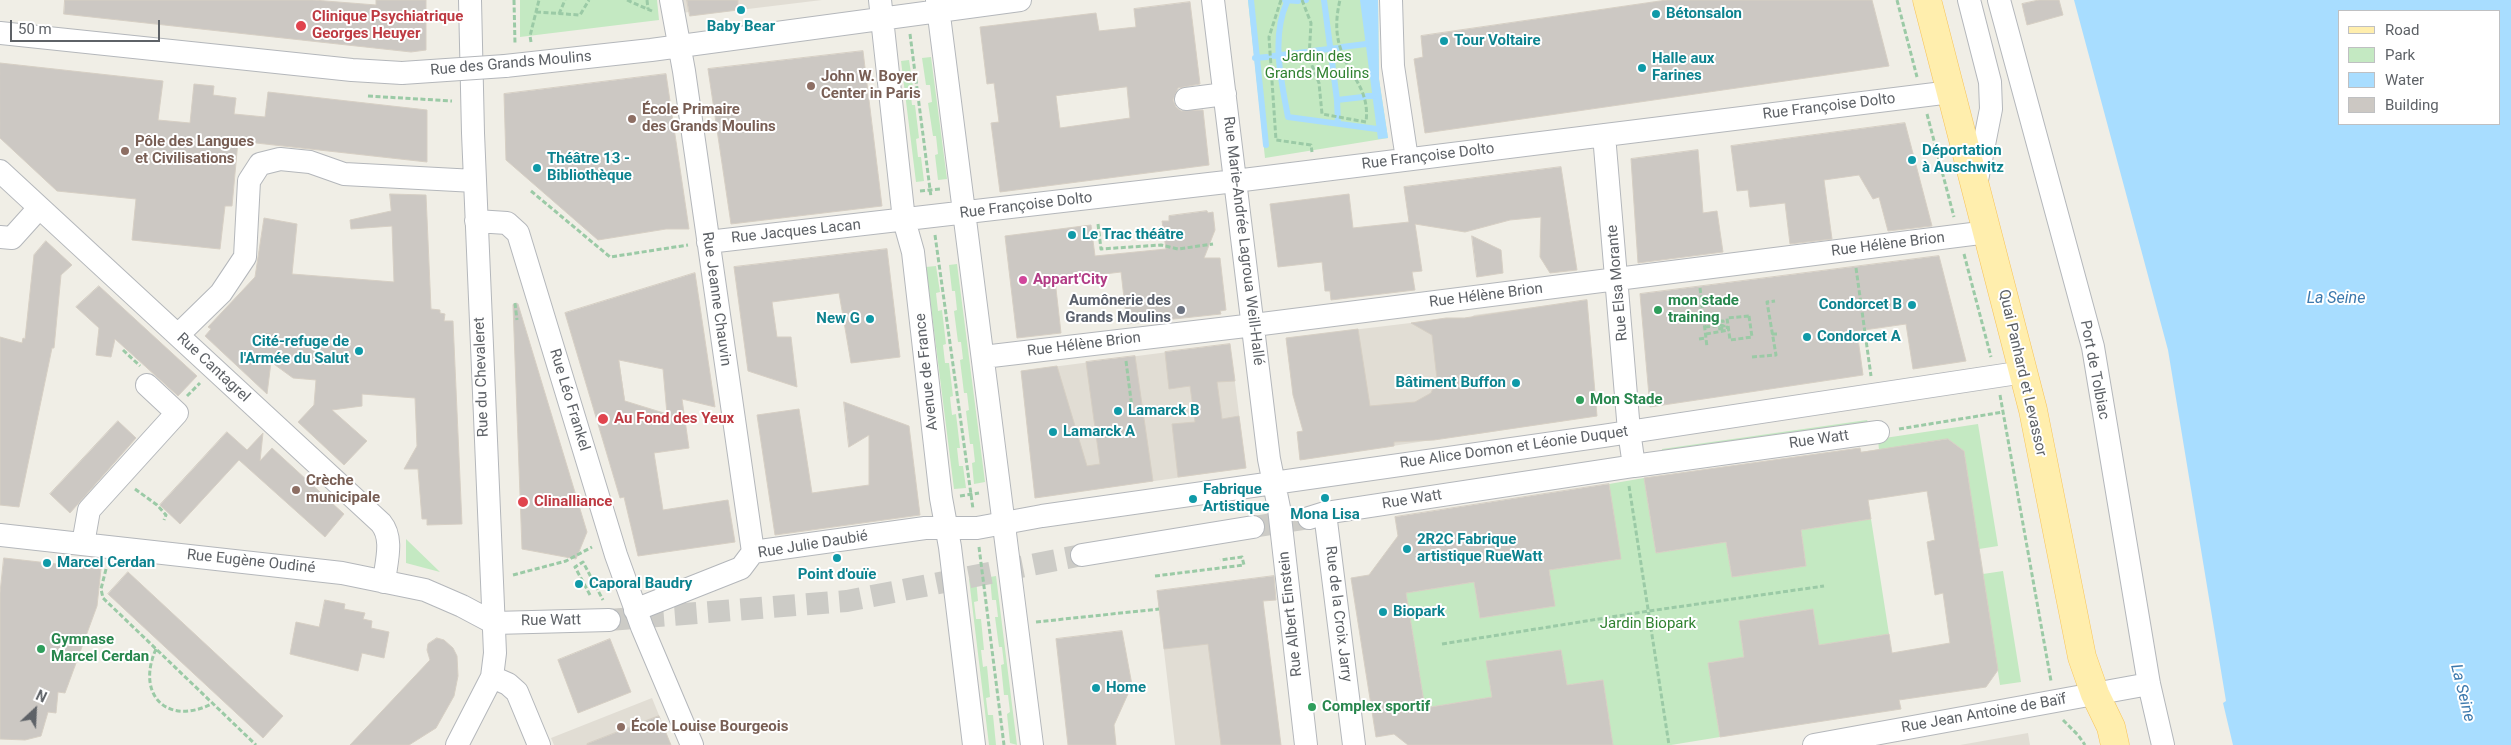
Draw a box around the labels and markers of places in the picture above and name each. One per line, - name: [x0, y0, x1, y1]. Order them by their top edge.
- marker: Baby Bear: [735, 4, 747, 16]
- place label: Bétonsalon: [1666, 5, 1742, 23]
- place label: Clinique Psychiatrique Georges Heuyer: [312, 8, 463, 43]
- marker: Bétonsalon: [1650, 8, 1662, 20]
- place label: Baby Bear: [707, 18, 775, 36]
- marker: Clinique Psychiatrique Georges Heuyer: [294, 19, 308, 33]
- place label: Tour Voltaire: [1454, 32, 1541, 50]
- marker: Tour Voltaire: [1438, 35, 1450, 47]
- place label: Halle aux Farines: [1652, 50, 1714, 85]
- marker: Halle aux Farines: [1636, 62, 1648, 74]
- place label: John W. Boyer Center in Paris: [821, 68, 921, 103]
- marker: John W. Boyer Center in Paris: [805, 80, 817, 92]
- place label: École Primaire des Grands Moulins: [642, 101, 776, 136]
- marker: École Primaire des Grands Moulins: [626, 113, 638, 125]
- place label: Pôle des Langues et Civilisations: [135, 133, 254, 168]
- place label: Déportation à Auschwitz: [1922, 142, 2004, 177]
- marker: Pôle des Langues et Civilisations: [119, 145, 131, 157]
- place label: Théâtre 13 - Bibliothèque: [547, 150, 632, 185]
- marker: Déportation à Auschwitz: [1906, 154, 1918, 166]
- marker: Théâtre 13 - Bibliothèque: [531, 162, 543, 174]
- place label: Le Trac théâtre: [1082, 226, 1184, 244]
- marker: Le Trac théâtre: [1066, 229, 1078, 241]
- place label: Appart'City: [1033, 271, 1108, 289]
- marker: Appart'City: [1017, 274, 1029, 286]
- place label: Aumônerie des Grands Moulins: [1065, 292, 1171, 327]
- place label: mon stade training: [1668, 292, 1739, 327]
- place label: Condorcet B: [1819, 296, 1902, 314]
- marker: Condorcet B: [1906, 299, 1918, 311]
- marker: Aumônerie des Grands Moulins: [1175, 304, 1187, 316]
- marker: mon stade training: [1652, 304, 1664, 316]
- place label: New G: [816, 310, 860, 328]
- marker: New G: [864, 313, 876, 325]
- place label: Condorcet A: [1817, 328, 1901, 346]
- marker: Condorcet A: [1801, 331, 1813, 343]
- place label: Cité-refuge de l'Armée du Salut: [240, 333, 349, 368]
- marker: Cité-refuge de l'Armée du Salut: [353, 345, 365, 357]
- place label: Bâtiment Buffon: [1395, 374, 1506, 392]
- marker: Bâtiment Buffon: [1510, 377, 1522, 389]
- place label: Mon Stade: [1590, 391, 1663, 409]
- marker: Mon Stade: [1574, 394, 1586, 406]
- place label: Lamarck B: [1128, 402, 1200, 420]
- marker: Lamarck B: [1112, 405, 1124, 417]
- place label: Au Fond des Yeux: [614, 410, 734, 428]
- marker: Au Fond des Yeux: [596, 412, 610, 426]
- place label: Lamarck A: [1063, 423, 1135, 441]
- marker: Lamarck A: [1047, 426, 1059, 438]
- place label: Crèche municipale: [306, 472, 380, 507]
- place label: Fabrique Artistique: [1203, 481, 1270, 516]
- marker: Crèche municipale: [290, 484, 302, 496]
- marker: Mona Lisa: [1319, 492, 1331, 504]
- place label: Clinalliance: [534, 493, 612, 511]
- marker: Fabrique Artistique: [1187, 493, 1199, 505]
- marker: Clinalliance: [516, 495, 530, 509]
- place label: Mona Lisa: [1290, 506, 1360, 524]
- place label: 2R2C Fabrique artistique RueWatt: [1417, 531, 1543, 566]
- marker: 2R2C Fabrique artistique RueWatt: [1401, 543, 1413, 555]
- marker: Point d'ouïe: [831, 552, 843, 564]
- place label: Marcel Cerdan: [57, 554, 155, 572]
- marker: Marcel Cerdan: [41, 557, 53, 569]
- place label: Point d'ouïe: [798, 566, 876, 584]
- place label: Caporal Baudry: [589, 575, 692, 593]
- marker: Caporal Baudry: [573, 578, 585, 590]
- place label: Biopark: [1393, 603, 1445, 621]
- marker: Biopark: [1377, 606, 1389, 618]
- place label: Gymnase Marcel Cerdan: [51, 631, 149, 666]
- marker: Gymnase Marcel Cerdan: [35, 643, 47, 655]
- place label: Home: [1106, 679, 1146, 697]
- marker: Home: [1090, 682, 1102, 694]
- place label: Complex sportif: [1322, 698, 1430, 716]
- marker: Complex sportif: [1306, 701, 1318, 713]
- place label: École Louise Bourgeois: [631, 718, 788, 736]
- marker: École Louise Bourgeois: [615, 721, 627, 733]

